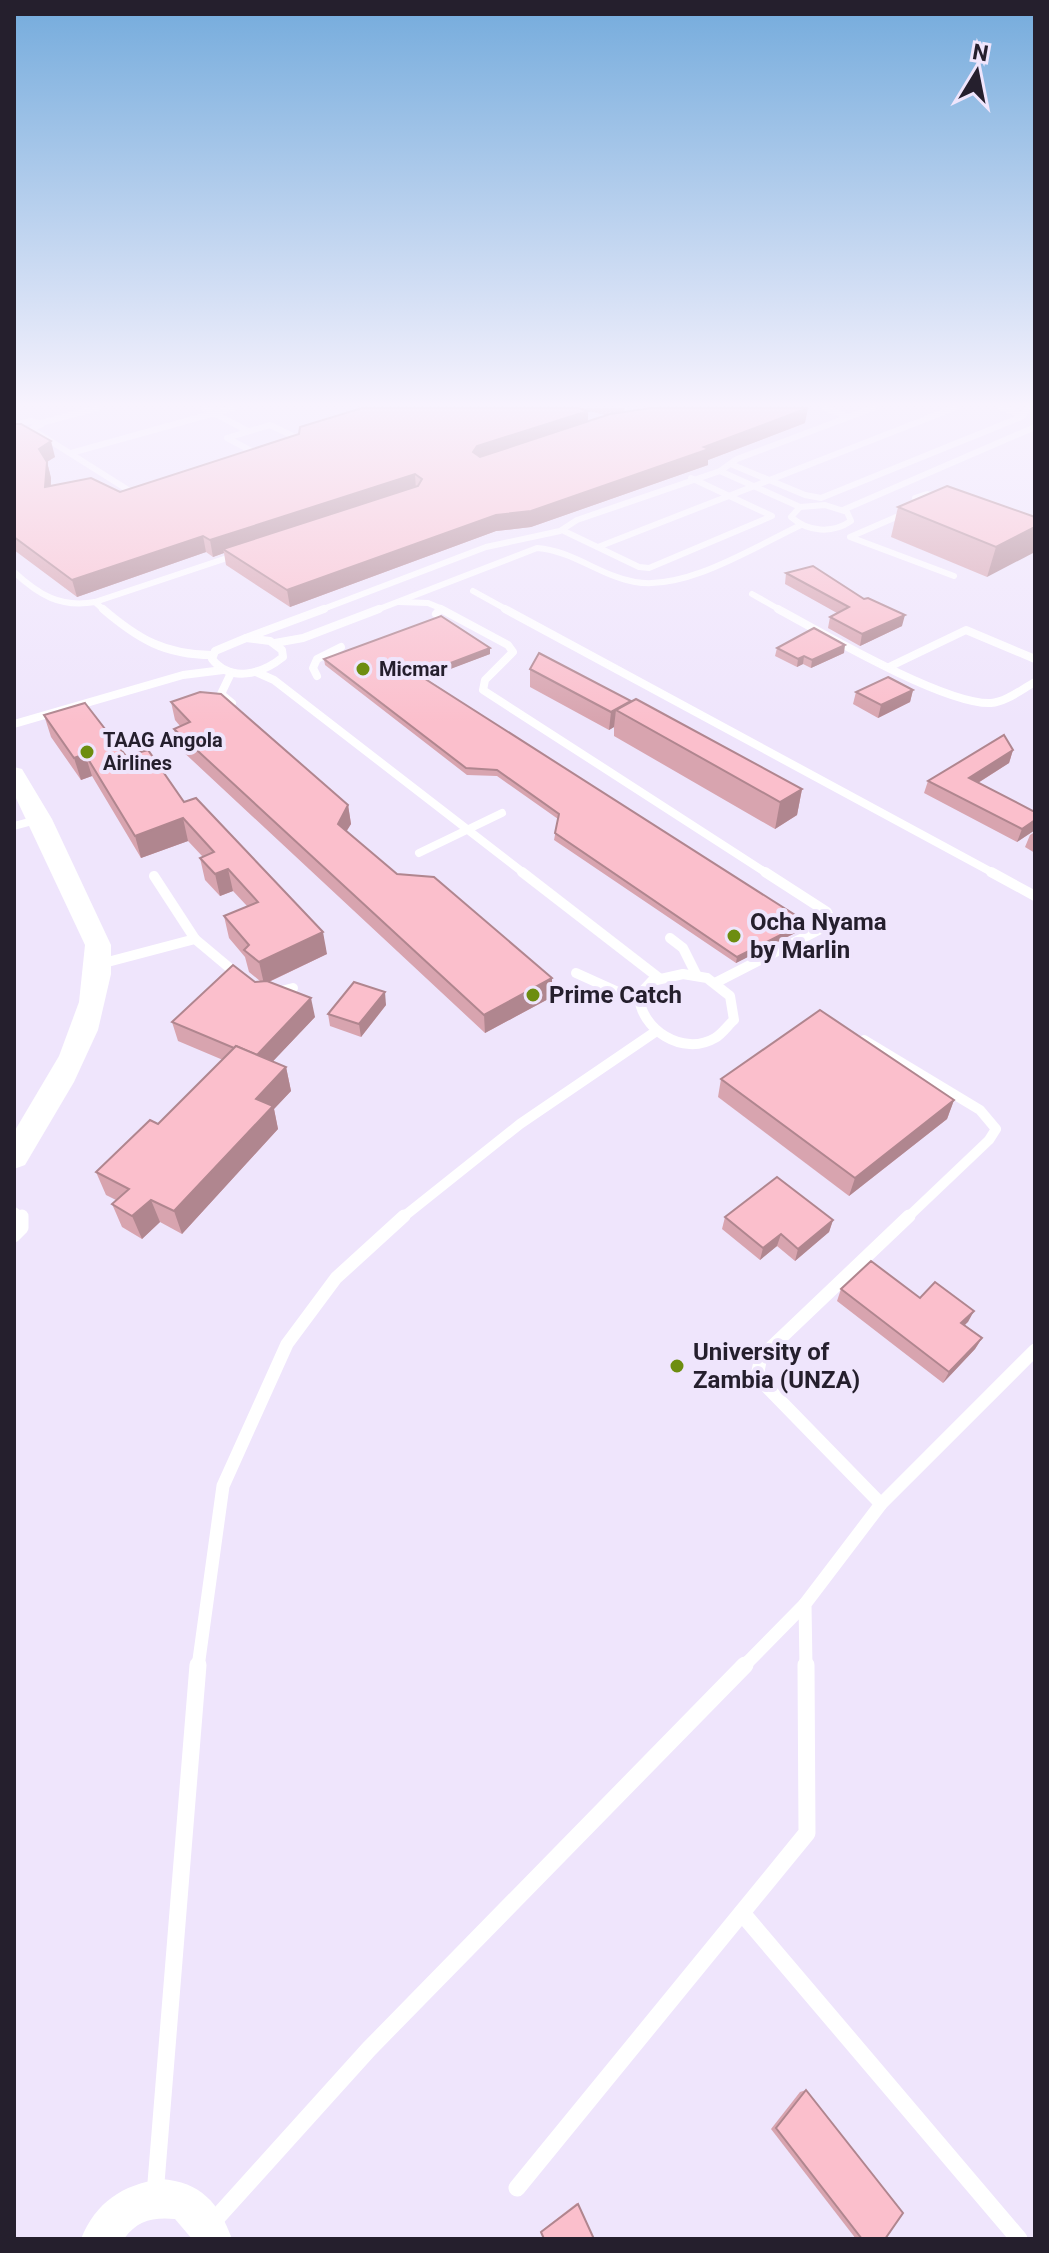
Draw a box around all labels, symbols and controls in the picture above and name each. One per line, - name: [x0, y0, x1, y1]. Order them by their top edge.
- north arrow: [937, 32, 1017, 112]
- text: N: [971, 39, 990, 66]
- place label: Micmar: [379, 657, 448, 681]
- marker: Micmar: [354, 660, 372, 678]
- place label: TAAG Angola Airlines: [103, 728, 223, 775]
- marker: TAAG Angola Airlines: [78, 743, 96, 761]
- place label: Ocha Nyama by Marlin: [750, 908, 887, 964]
- marker: Ocha Nyama by Marlin: [725, 927, 743, 945]
- place label: Prime Catch: [549, 981, 682, 1009]
- marker: Prime Catch: [524, 986, 542, 1004]
- place label: University of Zambia (UNZA): [693, 1338, 860, 1394]
- marker: University of Zambia (UNZA): [668, 1357, 686, 1375]

